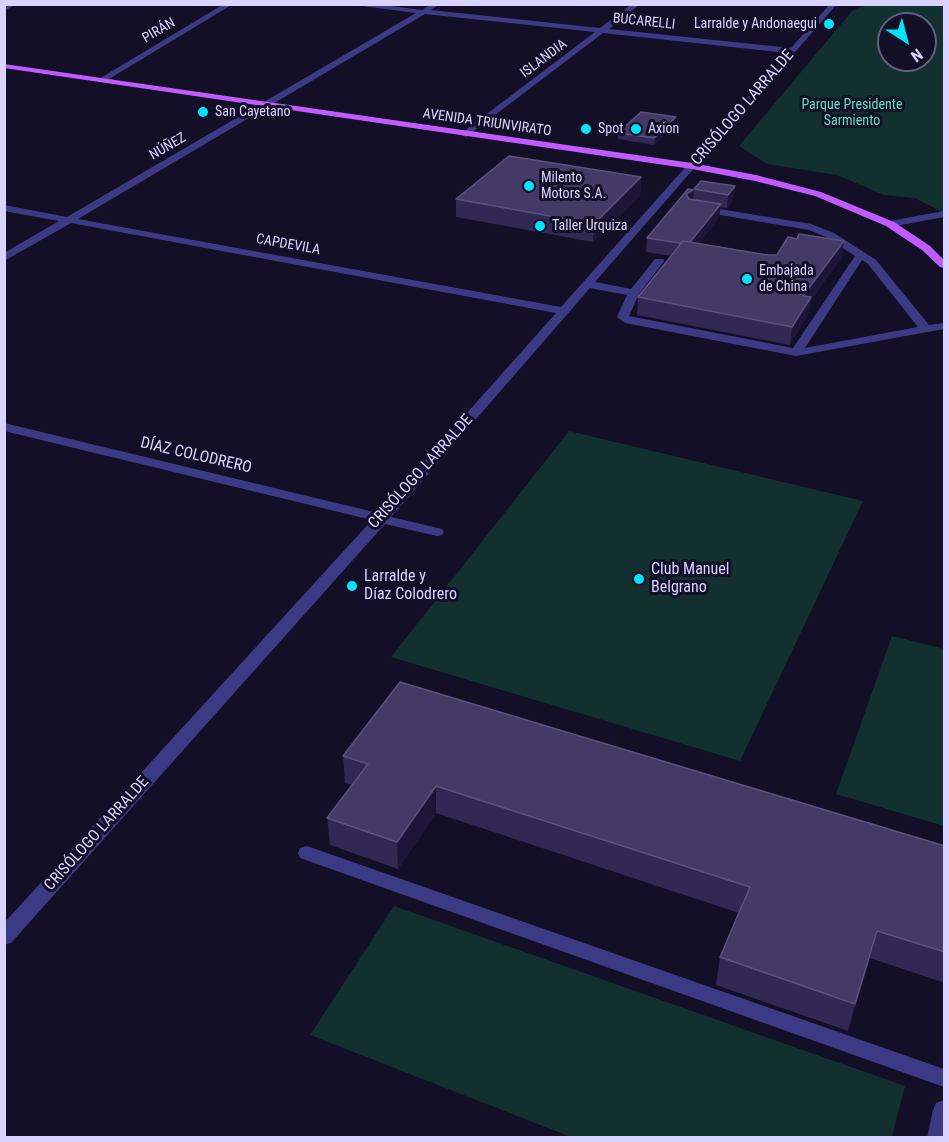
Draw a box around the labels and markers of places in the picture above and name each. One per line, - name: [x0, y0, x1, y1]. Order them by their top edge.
- place label: Larralde y Andonaegui: [694, 16, 817, 32]
- marker: Larralde y Andonaegui: [822, 17, 836, 31]
- place label: San Cayetano: [215, 104, 290, 120]
- marker: San Cayetano: [196, 105, 210, 119]
- place label: Spot: [598, 121, 623, 137]
- place label: Axion: [648, 121, 679, 137]
- marker: Spot: [579, 122, 593, 136]
- marker: Axion: [629, 122, 643, 136]
- place label: Milento Motors S.A.: [541, 170, 606, 202]
- marker: Milento Motors S.A.: [522, 179, 536, 193]
- place label: Taller Urquiza: [552, 218, 628, 234]
- marker: Taller Urquiza: [533, 219, 547, 233]
- place label: Embajada de China: [759, 263, 814, 296]
- marker: Embajada de China: [740, 272, 754, 286]
- place label: Club Manuel Belgrano: [651, 560, 729, 598]
- place label: Larralde y Díaz Colodrero: [364, 567, 457, 605]
- marker: Club Manuel Belgrano: [632, 572, 646, 586]
- marker: Larralde y Díaz Colodrero: [345, 579, 359, 593]

